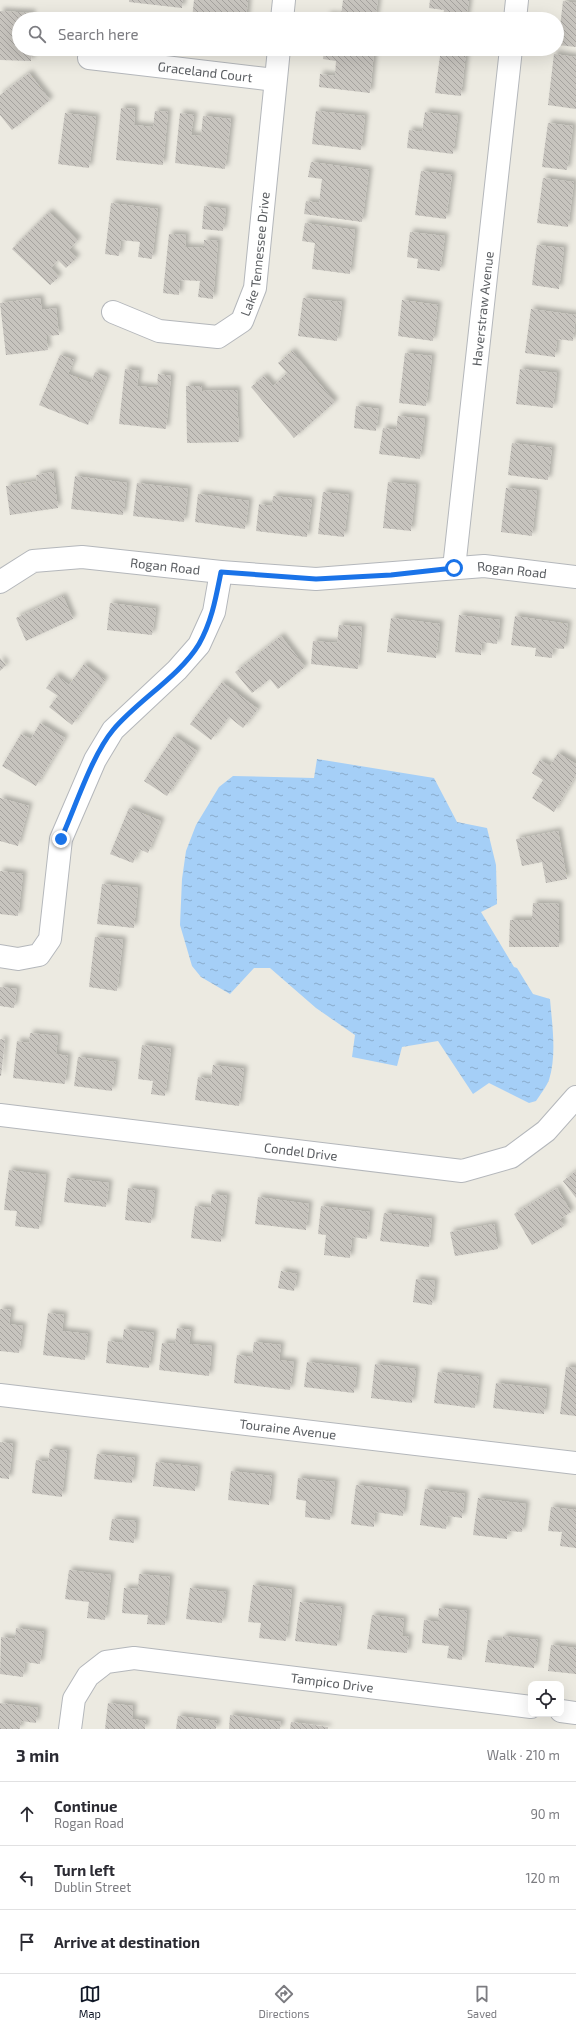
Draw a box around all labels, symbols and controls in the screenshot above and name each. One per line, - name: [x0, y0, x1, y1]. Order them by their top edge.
- search box: [12, 12, 564, 56]
- icon: search: [26, 23, 48, 45]
- text: Search here: [58, 25, 139, 43]
- street label: Graceland Court: [157, 58, 253, 85]
- street label: Lake Tennessee Drive: [237, 191, 273, 318]
- street label: Haverstraw Avenue: [468, 250, 497, 367]
- street label: Rogan Road: [130, 554, 201, 578]
- street label: Rogan Road: [476, 558, 548, 581]
- route start: [445, 559, 463, 577]
- route end: [52, 830, 70, 848]
- street label: Condel Drive: [263, 1139, 339, 1164]
- street label: Touraine Avenue: [239, 1415, 337, 1443]
- street label: Tampico Drive: [290, 1669, 374, 1695]
- map controls: [528, 1681, 564, 1717]
- button: locate: [528, 1681, 564, 1717]
- text: 3 min: [16, 1745, 59, 1765]
- text: Walk · 210 m: [487, 1747, 560, 1763]
- text: Continue: [54, 1797, 117, 1815]
- icon: ahead: [16, 1803, 38, 1825]
- text: 90 m: [530, 1806, 560, 1822]
- text: Rogan Road: [54, 1815, 124, 1831]
- text: Turn left: [54, 1861, 115, 1879]
- icon: left: [16, 1867, 38, 1889]
- text: 120 m: [525, 1870, 560, 1886]
- text: Dublin Street: [54, 1879, 131, 1895]
- icon: arrive: [16, 1931, 38, 1953]
- text: Arrive at destination: [54, 1933, 200, 1951]
- tab: Map: [79, 1983, 101, 2020]
- tab: Directions: [259, 1983, 309, 2020]
- tab: Saved: [467, 1983, 497, 2020]

